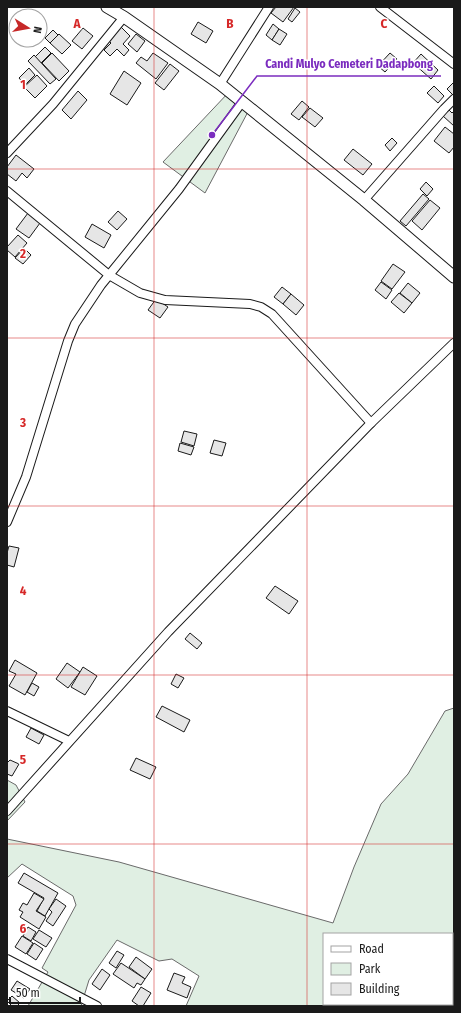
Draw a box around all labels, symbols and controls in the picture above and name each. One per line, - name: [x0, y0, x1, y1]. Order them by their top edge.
- north arrow: [8, 8, 48, 48]
- text: A: [72, 16, 81, 31]
- text: B: [226, 16, 234, 31]
- text: C: [381, 16, 388, 31]
- text: N: [30, 25, 44, 34]
- callout: Candi Mulyo Cemeteri Dadapbong: [257, 52, 441, 76]
- text: Candi Mulyo Cemeteri Dadapbong: [265, 57, 433, 71]
- text: 1: [20, 77, 26, 92]
- text: 2: [19, 246, 26, 261]
- text: 3: [19, 415, 26, 430]
- text: 4: [20, 583, 27, 598]
- text: 5: [20, 752, 26, 767]
- text: 6: [20, 921, 27, 936]
- legend: [323, 933, 453, 1005]
- text: Road: [359, 942, 384, 956]
- text: Park: [359, 962, 381, 976]
- scale bar: [10, 979, 80, 1005]
- text: Building: [359, 982, 400, 996]
- text: 50 m: [16, 986, 40, 1000]

